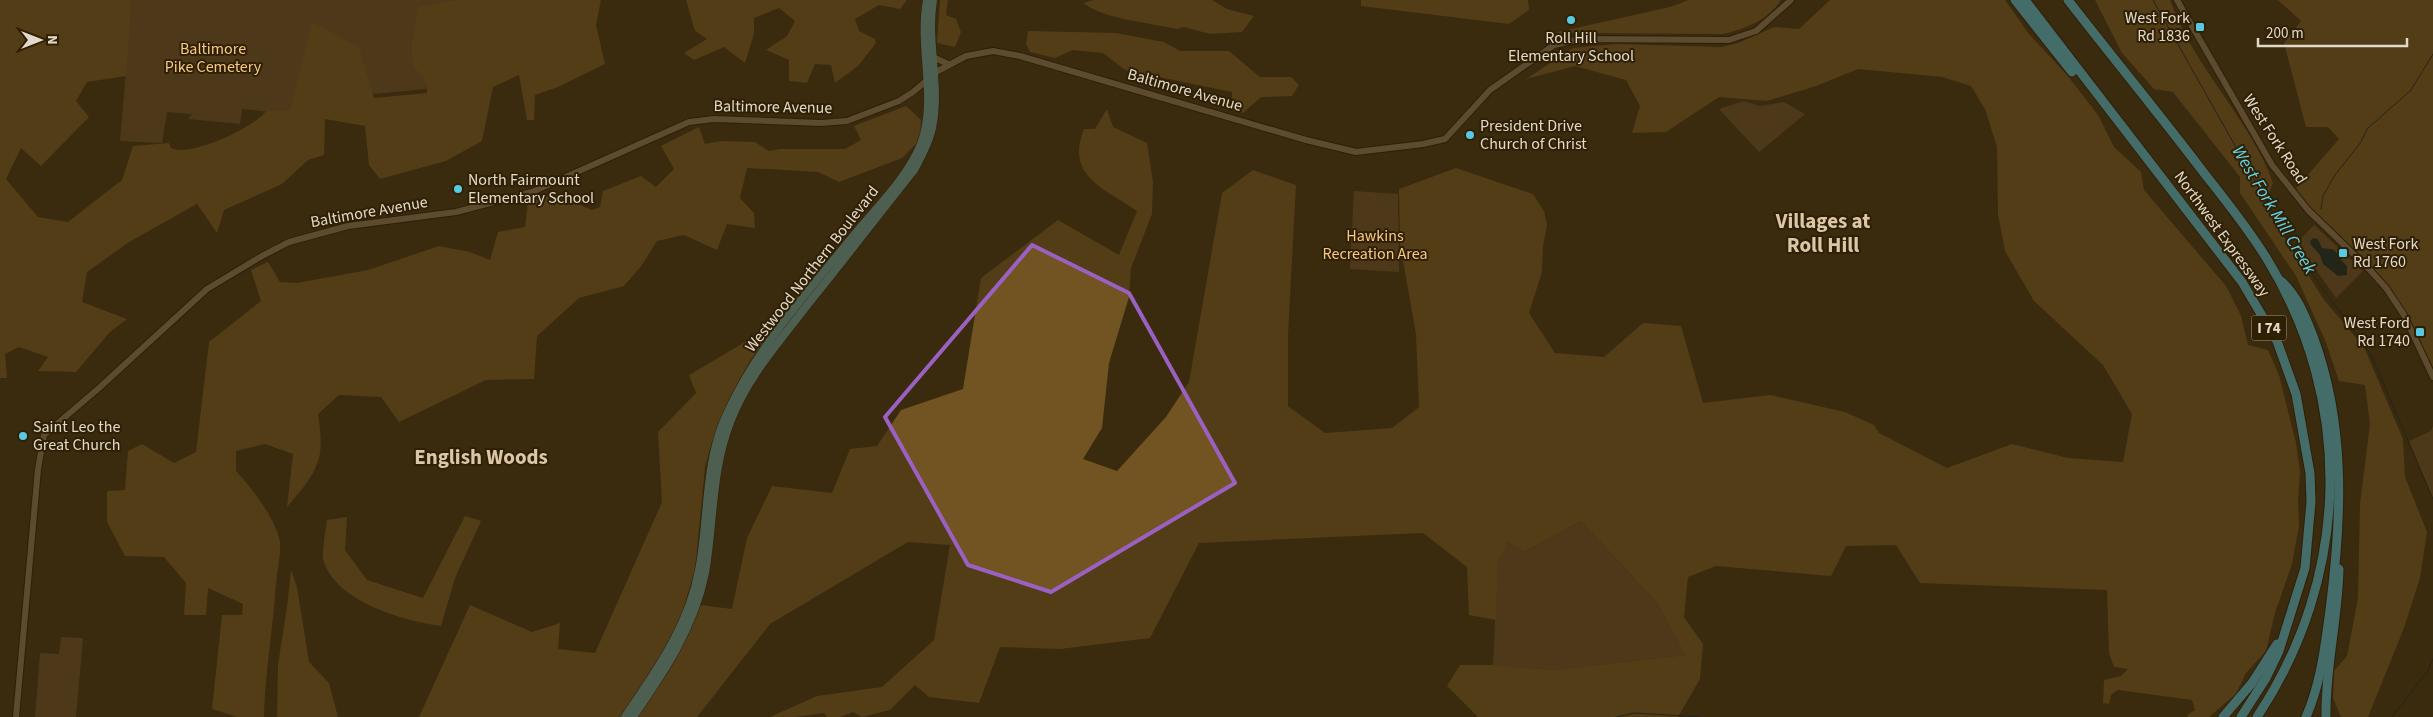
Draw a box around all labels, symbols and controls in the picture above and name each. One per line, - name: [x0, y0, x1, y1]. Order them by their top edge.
- place label: West Fork Rd 1836: [2125, 7, 2190, 47]
- marker: Roll Hill Elementary School: [1565, 14, 1577, 26]
- north arrow: [15, 15, 65, 65]
- scale bar: [2258, 15, 2407, 47]
- marker: West Fork Rd 1836: [2194, 21, 2206, 33]
- text: 200 m: [2266, 23, 2304, 44]
- place label: Roll Hill Elementary School: [1508, 27, 1634, 67]
- text: N: [42, 35, 62, 45]
- park label: Baltimore Pike Cemetery: [165, 38, 262, 78]
- street label: Baltimore Avenue: [1125, 63, 1245, 117]
- street label: West Fork Road: [2238, 90, 2312, 188]
- street label: Baltimore Avenue: [713, 95, 833, 119]
- place label: President Drive Church of Christ: [1480, 115, 1587, 155]
- marker: President Drive Church of Christ: [1464, 129, 1476, 141]
- water label: West Fork Mill Creek: [2226, 141, 2323, 279]
- street label: Northwest Expressway: [2169, 167, 2275, 302]
- place label: North Fairmount Elementary School: [468, 169, 594, 209]
- street label: Westwood Northern Boulevard: [740, 181, 884, 357]
- marker: North Fairmount Elementary School: [452, 183, 464, 195]
- street label: Baltimore Avenue: [309, 191, 429, 233]
- district label: Villages at Roll Hill: [1775, 206, 1870, 260]
- park label: Hawkins Recreation Area: [1323, 225, 1427, 265]
- place label: West Fork Rd 1760: [2353, 233, 2418, 273]
- marker: West Fork Rd 1760: [2337, 247, 2349, 259]
- place label: West Ford Rd 1740: [2344, 312, 2410, 352]
- road number: I 74: [2252, 316, 2286, 340]
- marker: West Ford Rd 1740: [2414, 326, 2426, 338]
- place label: Saint Leo the Great Church: [33, 416, 120, 456]
- marker: Saint Leo the Great Church: [17, 430, 29, 442]
- district label: English Woods: [414, 442, 548, 472]

